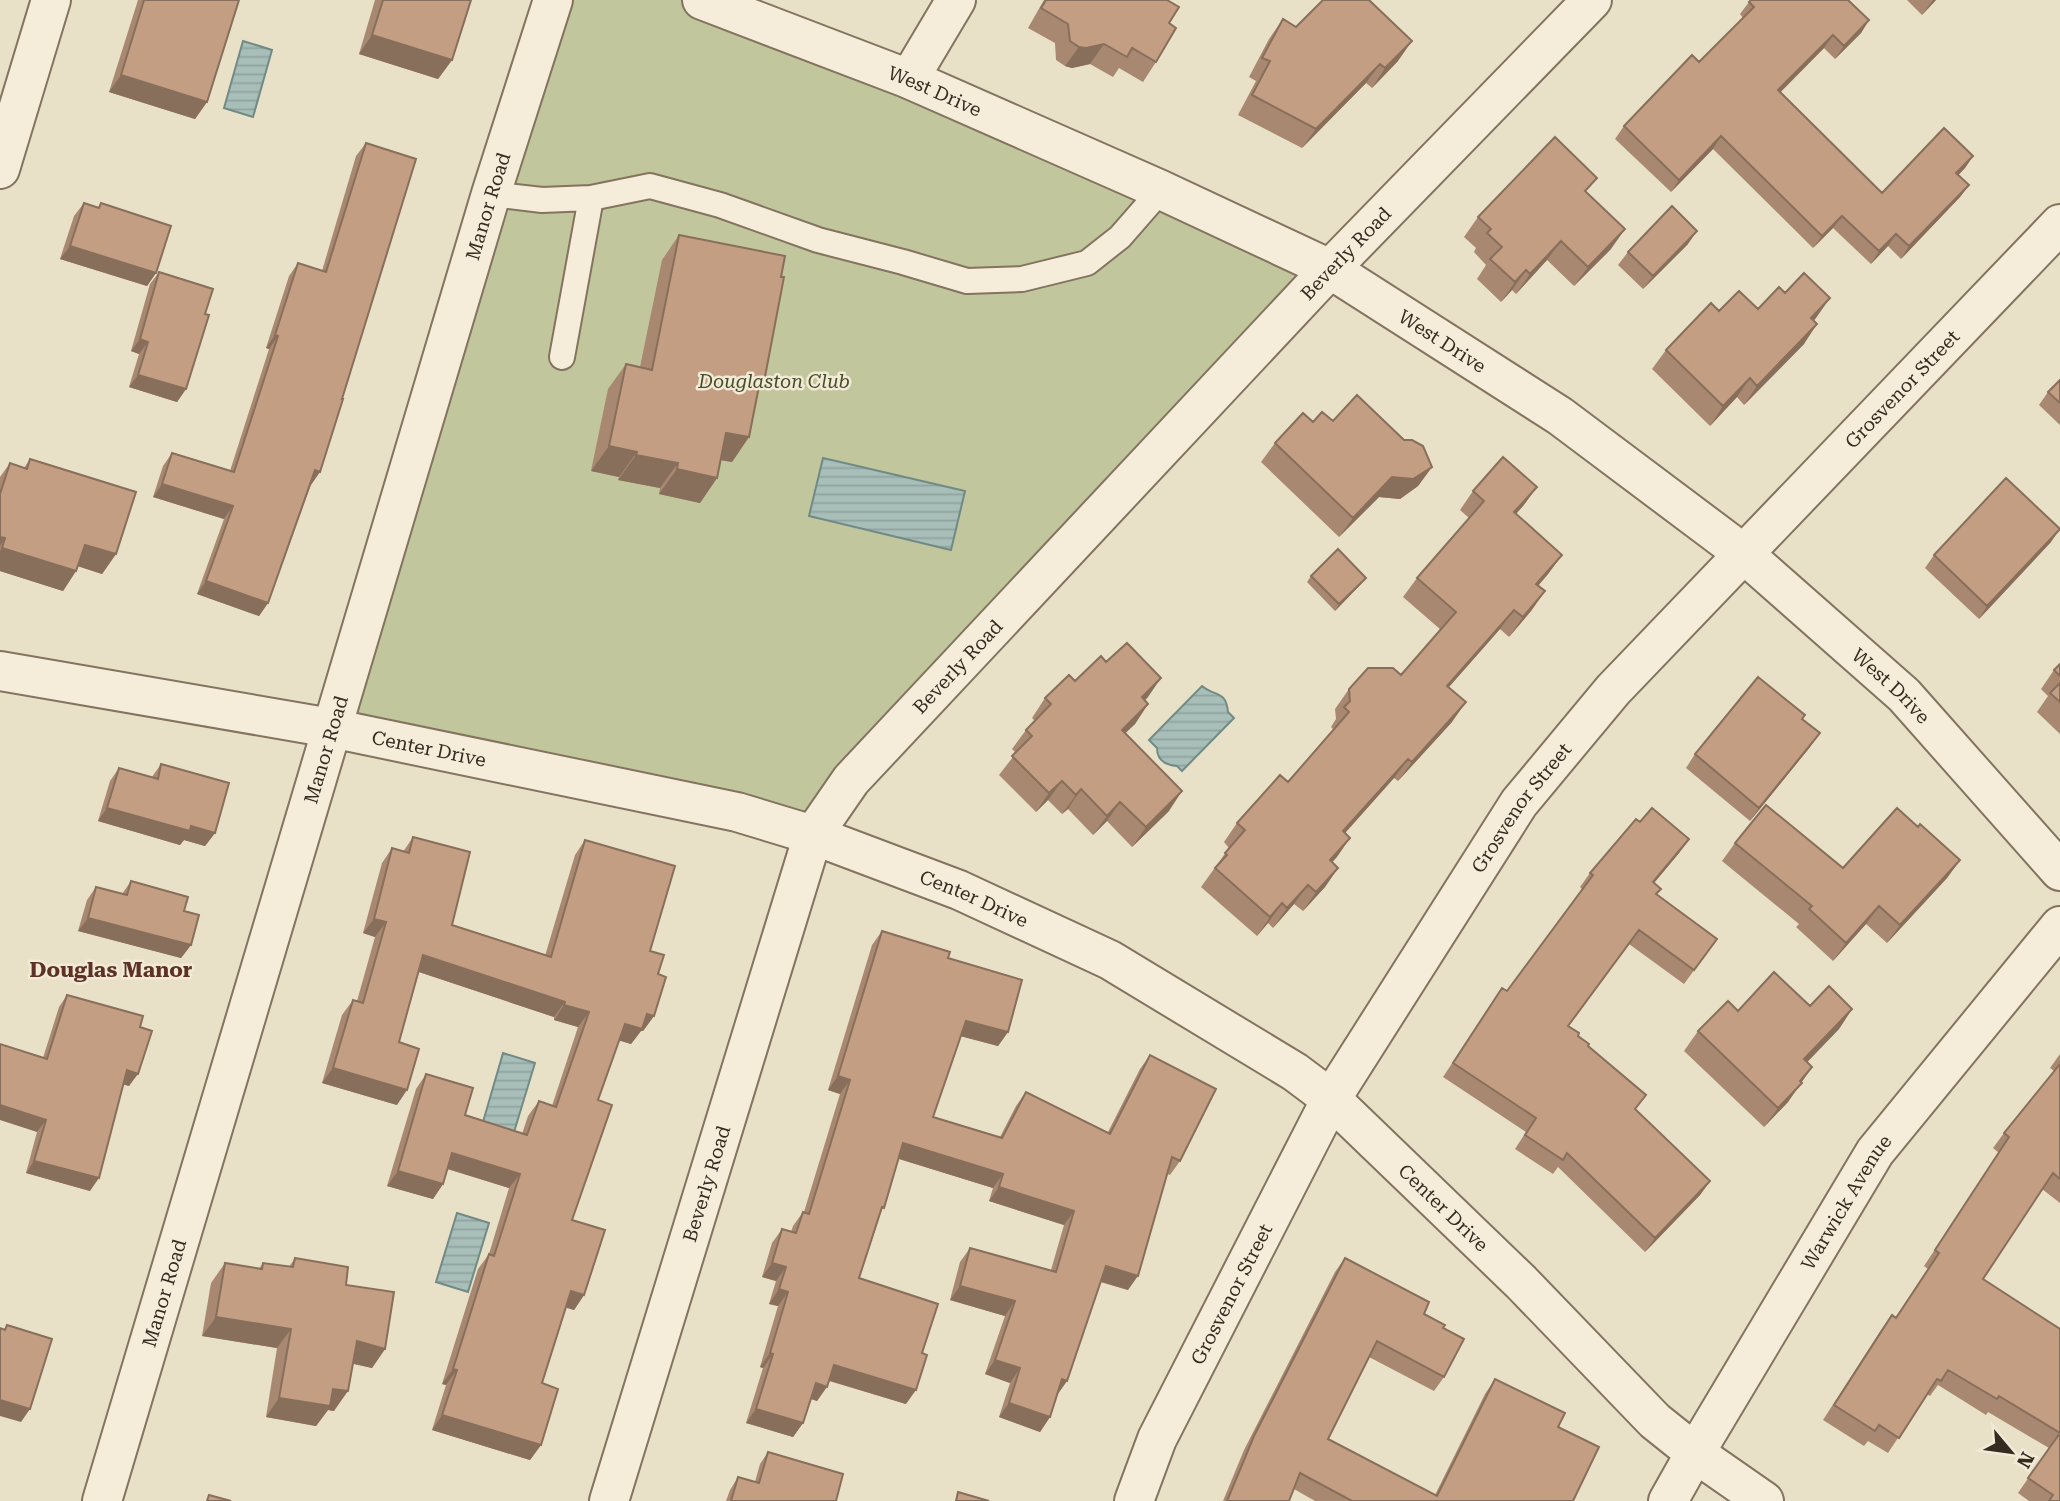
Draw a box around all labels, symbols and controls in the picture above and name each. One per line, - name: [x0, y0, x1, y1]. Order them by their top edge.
- street label: West Drive: [885, 61, 985, 121]
- street label: Manor Road: [460, 149, 515, 263]
- street label: Beverly Road: [1296, 202, 1396, 305]
- street label: West Drive: [1394, 304, 1491, 377]
- street label: Grosvenor Street: [1840, 325, 1964, 453]
- park label: Douglaston Club: [697, 370, 850, 393]
- street label: Beverly Road: [908, 615, 1007, 718]
- street label: West Drive: [1847, 643, 1935, 728]
- street label: Manor Road: [299, 693, 353, 806]
- street label: Center Drive: [370, 725, 488, 771]
- street label: Grosvenor Street: [1466, 738, 1576, 877]
- street label: Center Drive: [917, 865, 1032, 932]
- district label: Douglas Manor: [30, 958, 193, 982]
- street label: Beverly Road: [678, 1123, 735, 1245]
- street label: Warwick Avenue: [1796, 1130, 1896, 1274]
- street label: Center Drive: [1394, 1159, 1493, 1256]
- street label: Grosvenor Street: [1186, 1220, 1277, 1368]
- street label: Manor Road: [137, 1236, 191, 1350]
- north arrow: [1976, 1417, 2046, 1487]
- text: N: [2012, 1448, 2039, 1472]

